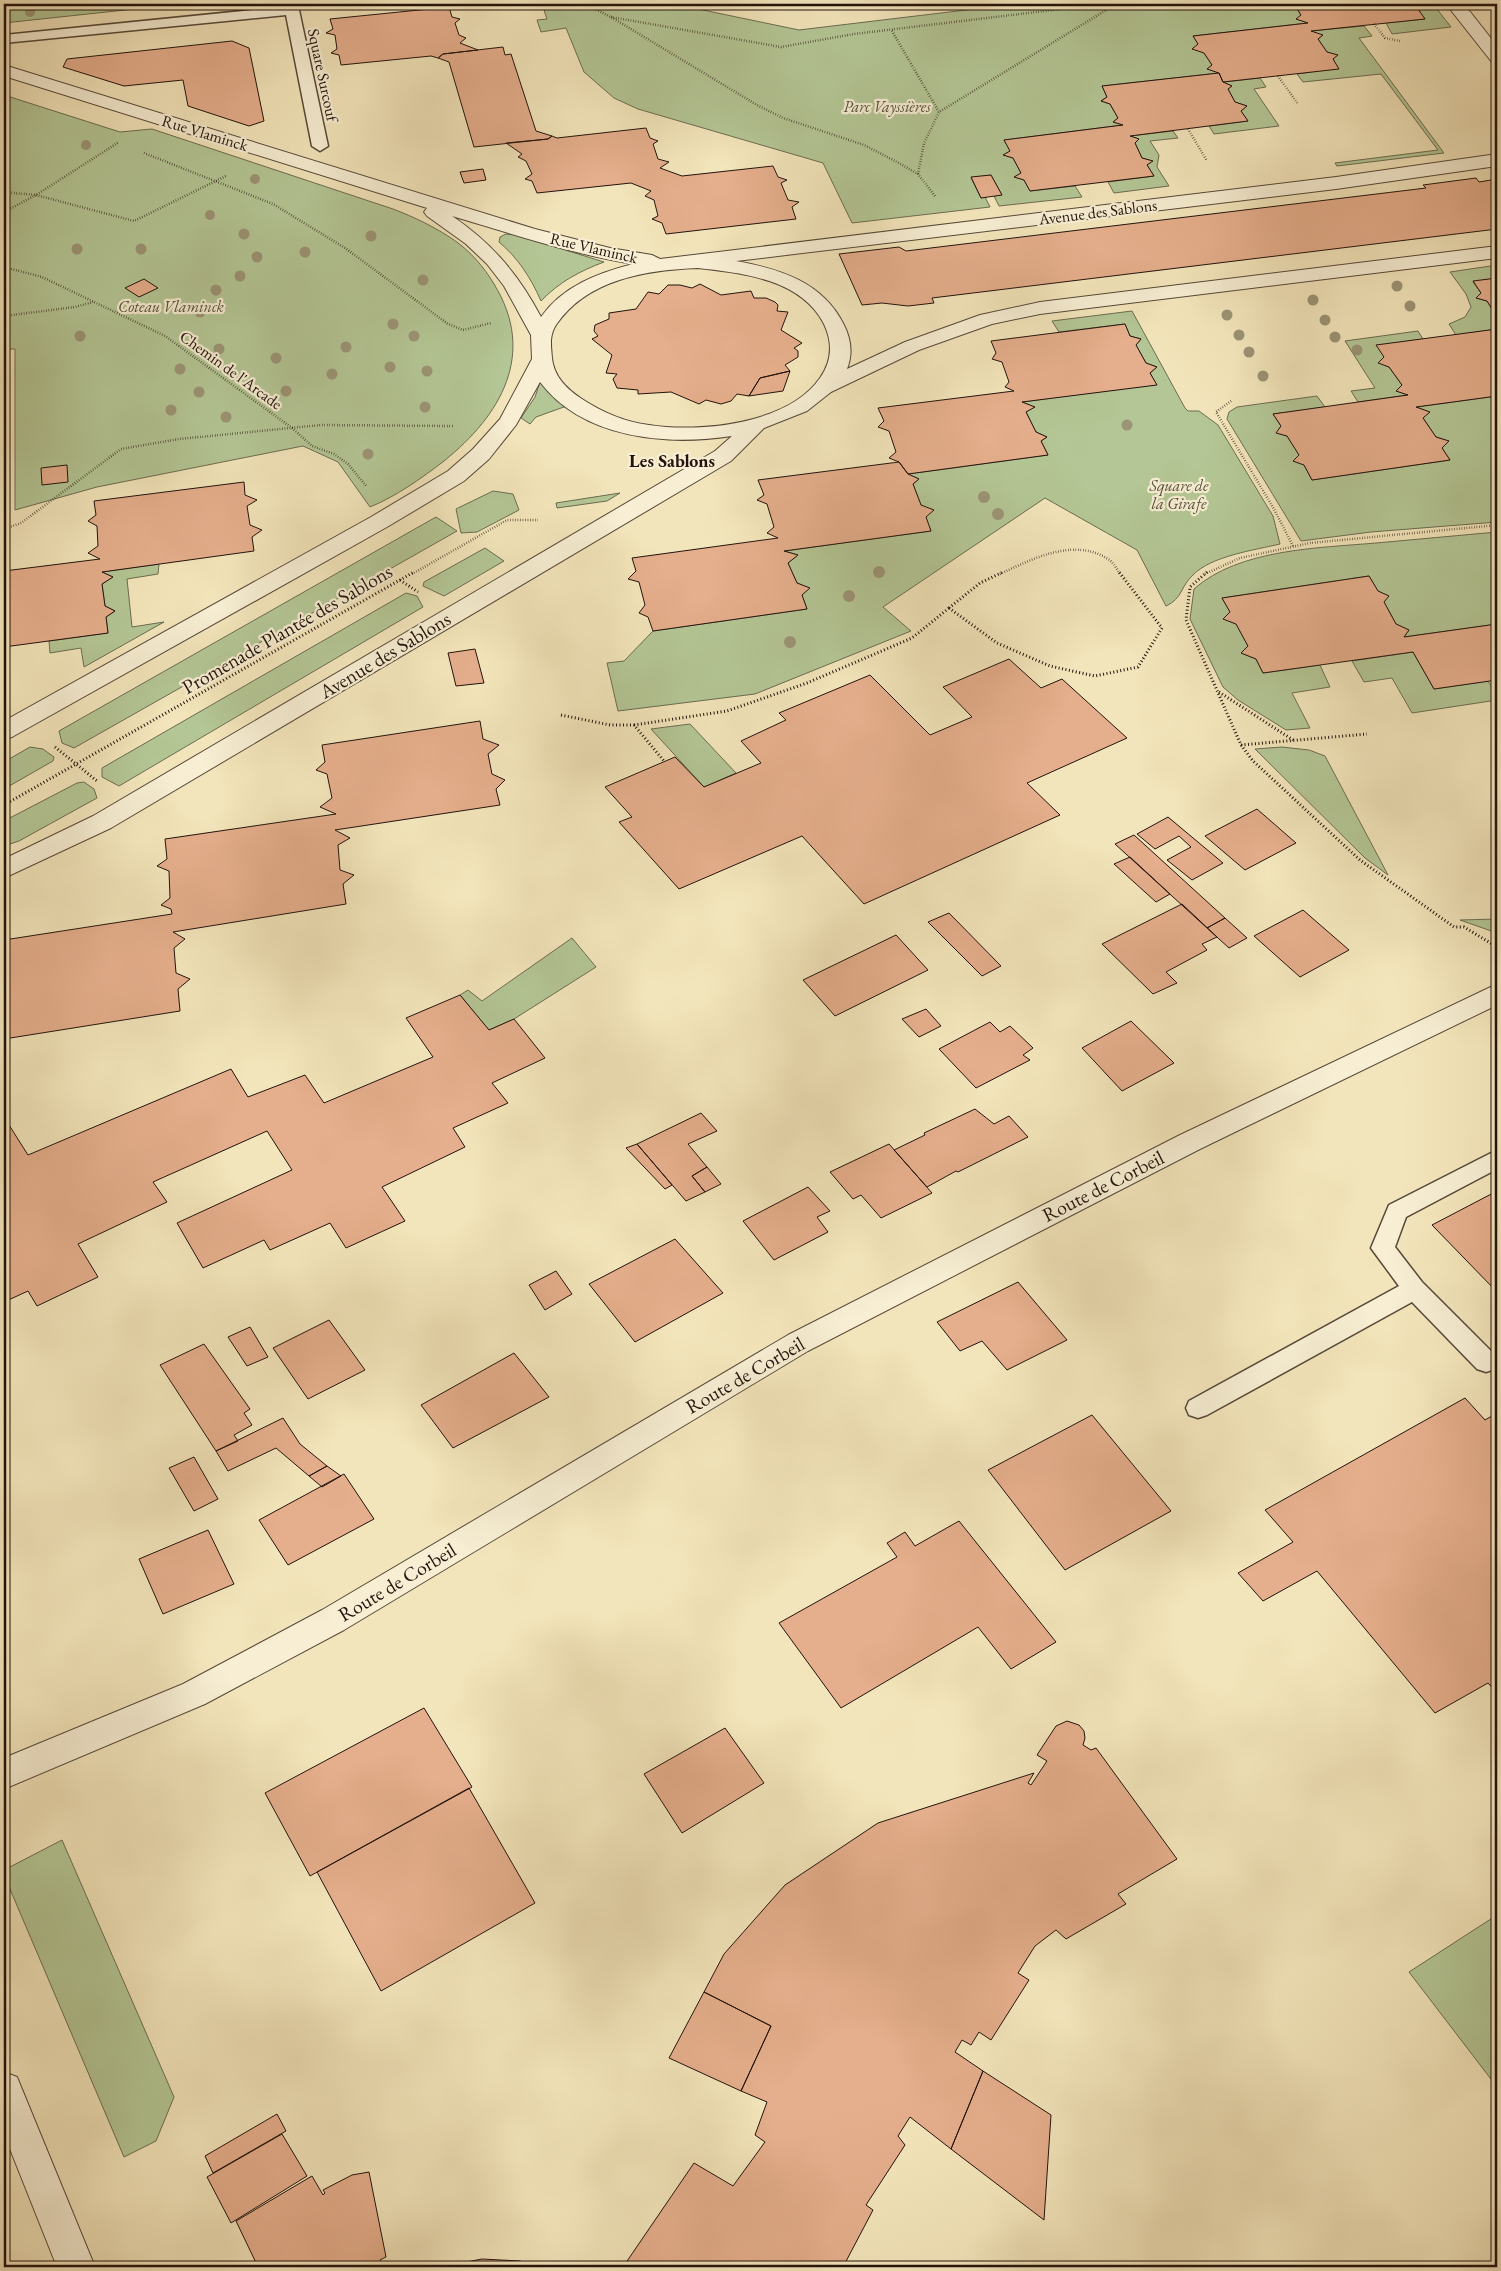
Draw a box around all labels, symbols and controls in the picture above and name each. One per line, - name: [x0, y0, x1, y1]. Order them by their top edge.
- street label: Square Surcouf: [303, 27, 343, 125]
- park label: Parc Vayssières: [843, 96, 931, 117]
- street label: Rue Vlaminck: [159, 110, 251, 156]
- street label: Avenue des Sablons: [1037, 194, 1158, 230]
- street label: Rue Vlaminck: [548, 228, 640, 268]
- park label: Coteau Vlaminck: [118, 296, 225, 317]
- street label: Chemin de l'Arcade: [176, 326, 286, 414]
- district label: Les Sablons: [629, 449, 715, 472]
- park label: Square de la Girafe: [1148, 475, 1209, 514]
- street label: Promenade Plantée des Sablons: [177, 558, 397, 700]
- street label: Avenue des Sablons: [314, 606, 455, 705]
- street label: Route de Corbeil: [1038, 1144, 1168, 1228]
- street label: Route de Corbeil: [681, 1330, 809, 1420]
- street label: Route de Corbeil: [333, 1536, 461, 1627]

